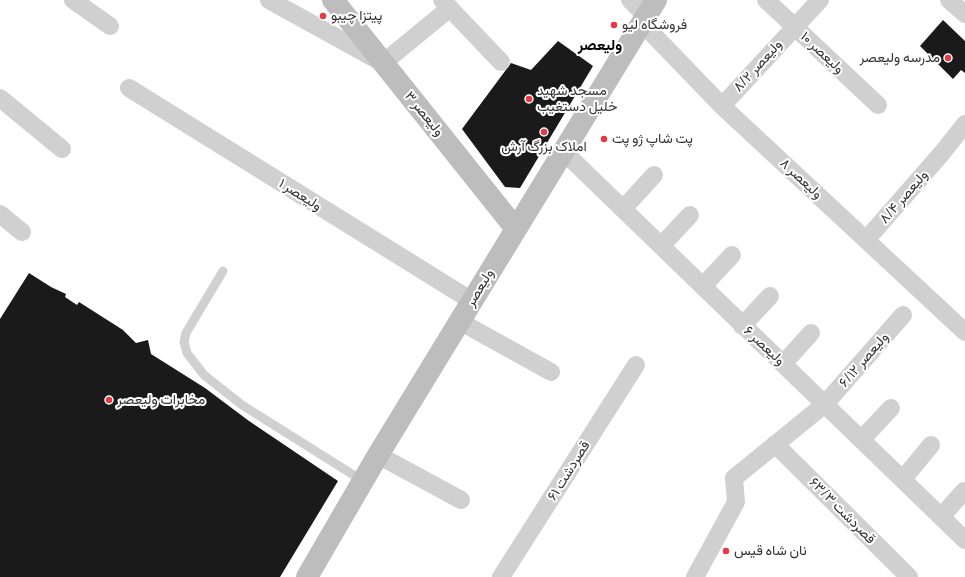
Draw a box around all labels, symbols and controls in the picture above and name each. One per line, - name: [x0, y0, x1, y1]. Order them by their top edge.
- place label: پیتزا چیبو: [331, 8, 382, 24]
- marker: پیتزا چیبو: [318, 11, 328, 21]
- place label: فروشگاه لیو: [622, 17, 687, 33]
- marker: فروشگاه لیو: [609, 20, 619, 30]
- street label: ۱۰ ولیعصر: [797, 29, 847, 77]
- street label: ۸/۲ ولیعصر: [730, 36, 786, 96]
- district label: ولیعصر: [578, 37, 622, 55]
- place label: مدرسه ولیعصر: [860, 50, 940, 66]
- marker: مدرسه ولیعصر: [943, 53, 953, 63]
- place label: مسجد شهید خلیل دستغیب: [537, 83, 617, 116]
- street label: ۳ ولیعصر: [401, 88, 447, 140]
- marker: مسجد شهید خلیل دستغیب: [524, 94, 534, 104]
- marker: املاک بزرگ آرش: [539, 127, 549, 137]
- place label: پت شاپ ژو پت: [612, 131, 693, 147]
- marker: پت شاپ ژو پت: [599, 134, 609, 144]
- place label: املاک بزرگ آرش: [501, 139, 587, 155]
- street label: ۸ ولیعصر: [776, 155, 826, 203]
- street label: ۸/۴ ولیعصر: [876, 167, 932, 227]
- street label: ۱ ولیعصر: [275, 175, 325, 215]
- street label: ولیعصر: [462, 266, 498, 310]
- street label: ۶ ولیعصر: [740, 323, 788, 369]
- street label: ۶/۱۲ ولیعصر: [836, 329, 892, 391]
- place label: مخابرات ولیعصر: [117, 392, 205, 408]
- marker: مخابرات ولیعصر: [104, 395, 114, 405]
- street label: ۶۱ قصردشت: [544, 438, 594, 504]
- street label: ۶۳/۳ قصردشت: [805, 474, 879, 548]
- place label: نان شاه قیس: [734, 543, 807, 559]
- marker: نان شاه قیس: [721, 546, 731, 556]

